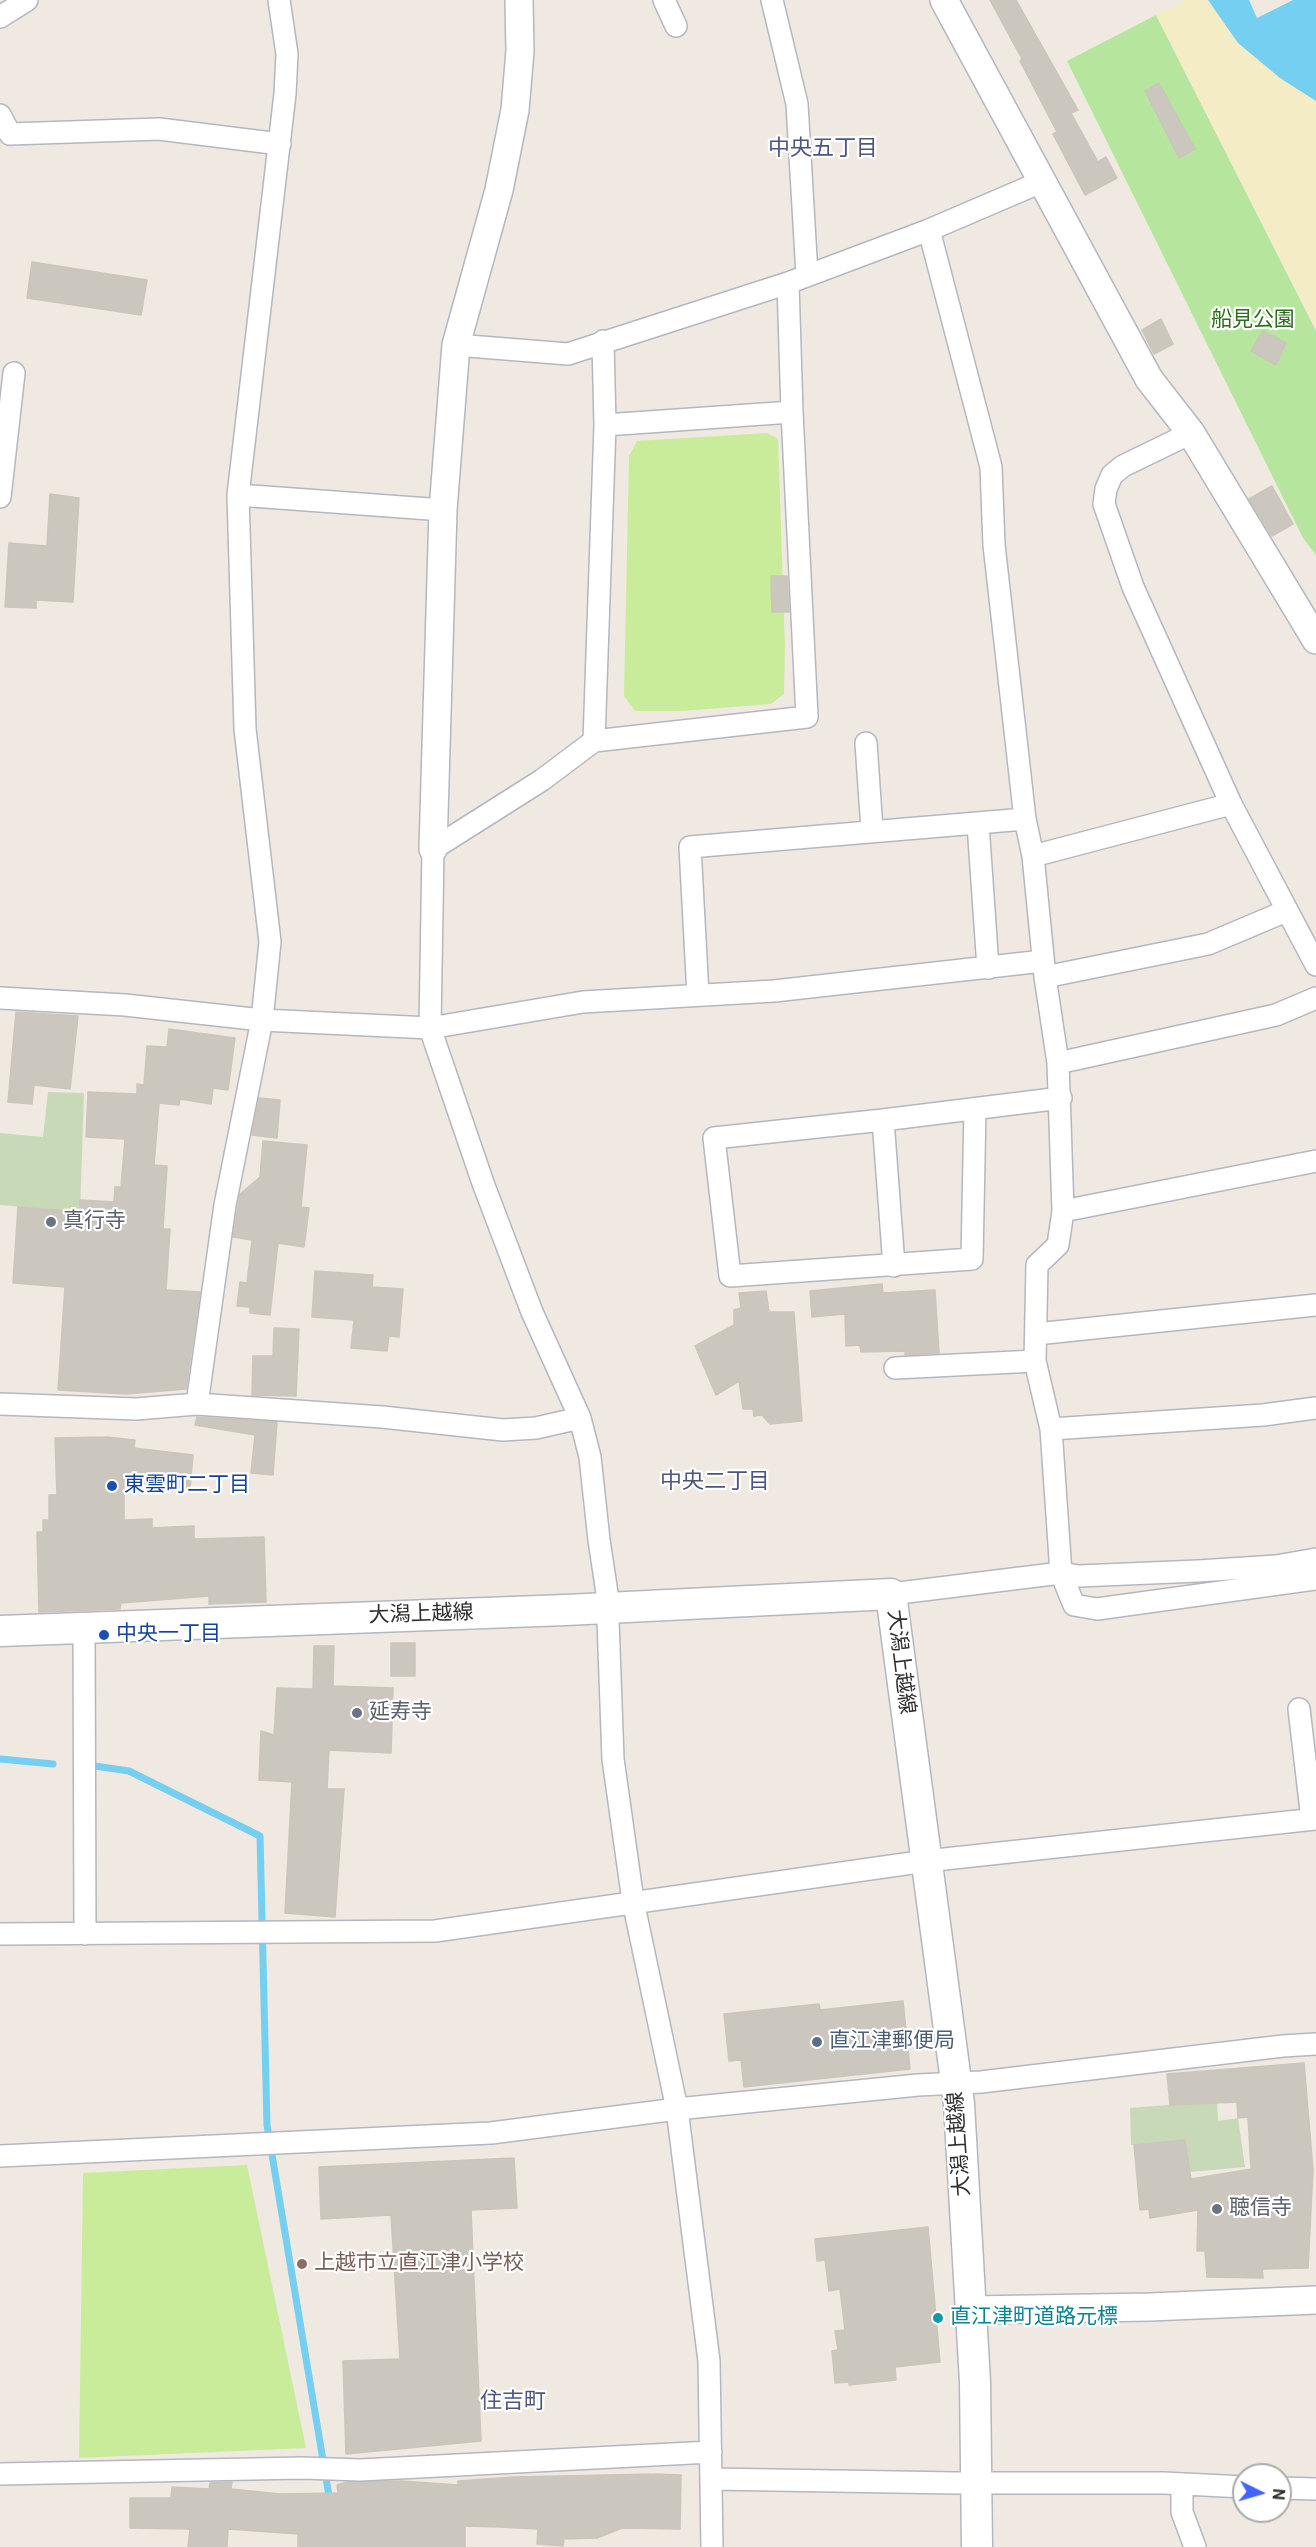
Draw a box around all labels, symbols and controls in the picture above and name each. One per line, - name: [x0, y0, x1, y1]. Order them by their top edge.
- district label: 中央五丁目: [768, 136, 878, 162]
- park label: 船見公園: [1211, 308, 1295, 334]
- place label: 真行寺: [63, 1209, 126, 1235]
- marker: 真行寺: [44, 1215, 58, 1229]
- district label: 中央二丁目: [660, 1469, 770, 1495]
- place label: 東雲町二丁目: [124, 1473, 250, 1499]
- marker: 東雲町二丁目: [105, 1479, 119, 1493]
- street label: 大潟上越線: [368, 1601, 474, 1629]
- street label: 大潟上越線: [881, 1608, 919, 1716]
- place label: 中央一丁目: [116, 1622, 221, 1648]
- marker: 中央一丁目: [97, 1628, 111, 1642]
- place label: 延寿寺: [369, 1700, 432, 1726]
- marker: 延寿寺: [350, 1706, 364, 1720]
- place label: 直江津郵便局: [829, 2029, 955, 2055]
- marker: 直江津郵便局: [810, 2035, 824, 2049]
- street label: 大潟上越線: [944, 2091, 976, 2197]
- place label: 聴信寺: [1229, 2196, 1292, 2222]
- marker: 聴信寺: [1210, 2202, 1224, 2216]
- place label: 上越市立直江津小学校: [314, 2251, 524, 2277]
- marker: 上越市立直江津小学校: [295, 2257, 309, 2271]
- place label: 直江津町道路元標: [950, 2305, 1118, 2331]
- marker: 直江津町道路元標: [931, 2311, 945, 2325]
- district label: 住吉町: [480, 2389, 546, 2415]
- north arrow: [1232, 2463, 1292, 2523]
- text: N: [1268, 2488, 1288, 2501]

